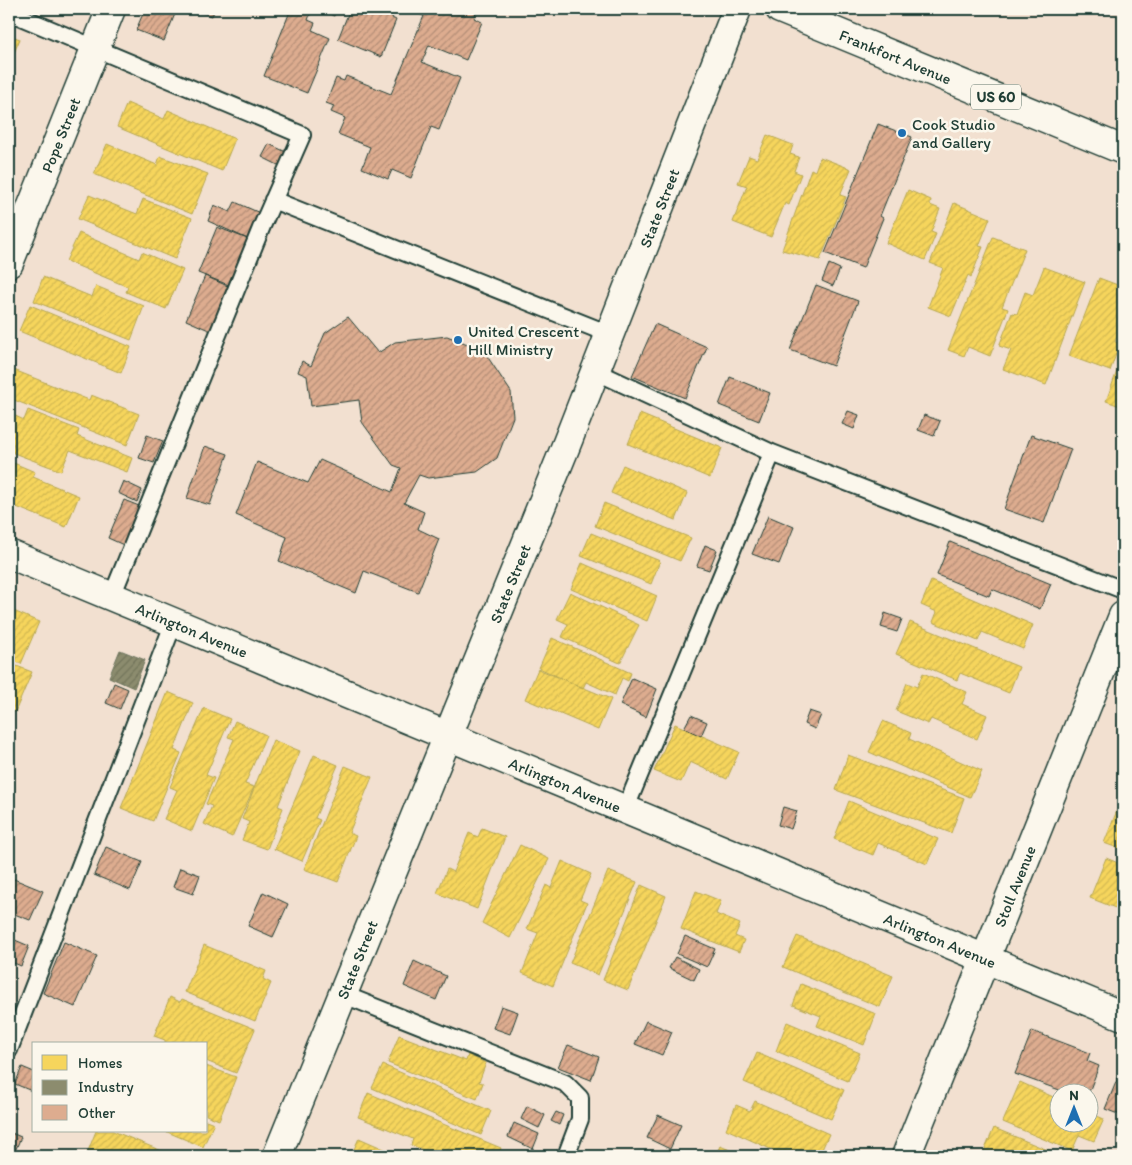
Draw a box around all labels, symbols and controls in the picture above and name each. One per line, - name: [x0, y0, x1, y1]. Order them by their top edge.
- street label: Frankfort Avenue: [837, 25, 955, 88]
- road number: US 60: [971, 84, 1021, 110]
- street label: Pope Street: [37, 95, 84, 175]
- place label: Cook Studio and Gallery: [912, 115, 995, 152]
- marker: Cook Studio and Gallery: [896, 127, 908, 139]
- street label: State Street: [635, 166, 683, 250]
- place label: United Crescent Hill Ministry: [468, 322, 579, 359]
- marker: United Crescent Hill Ministry: [452, 334, 464, 346]
- street label: State Street: [485, 541, 534, 626]
- street label: Arlington Avenue: [133, 598, 251, 662]
- street label: Arlington Avenue: [506, 753, 624, 816]
- street label: Stoll Avenue: [990, 843, 1039, 929]
- street label: Arlington Avenue: [881, 908, 999, 972]
- street label: State Street: [332, 917, 381, 1002]
- legend: [32, 1042, 208, 1132]
- text: Homes: [78, 1054, 123, 1072]
- text: Industry: [78, 1078, 134, 1096]
- north arrow: [1050, 1082, 1100, 1132]
- text: N: [1069, 1087, 1079, 1104]
- text: Other: [78, 1104, 115, 1122]

